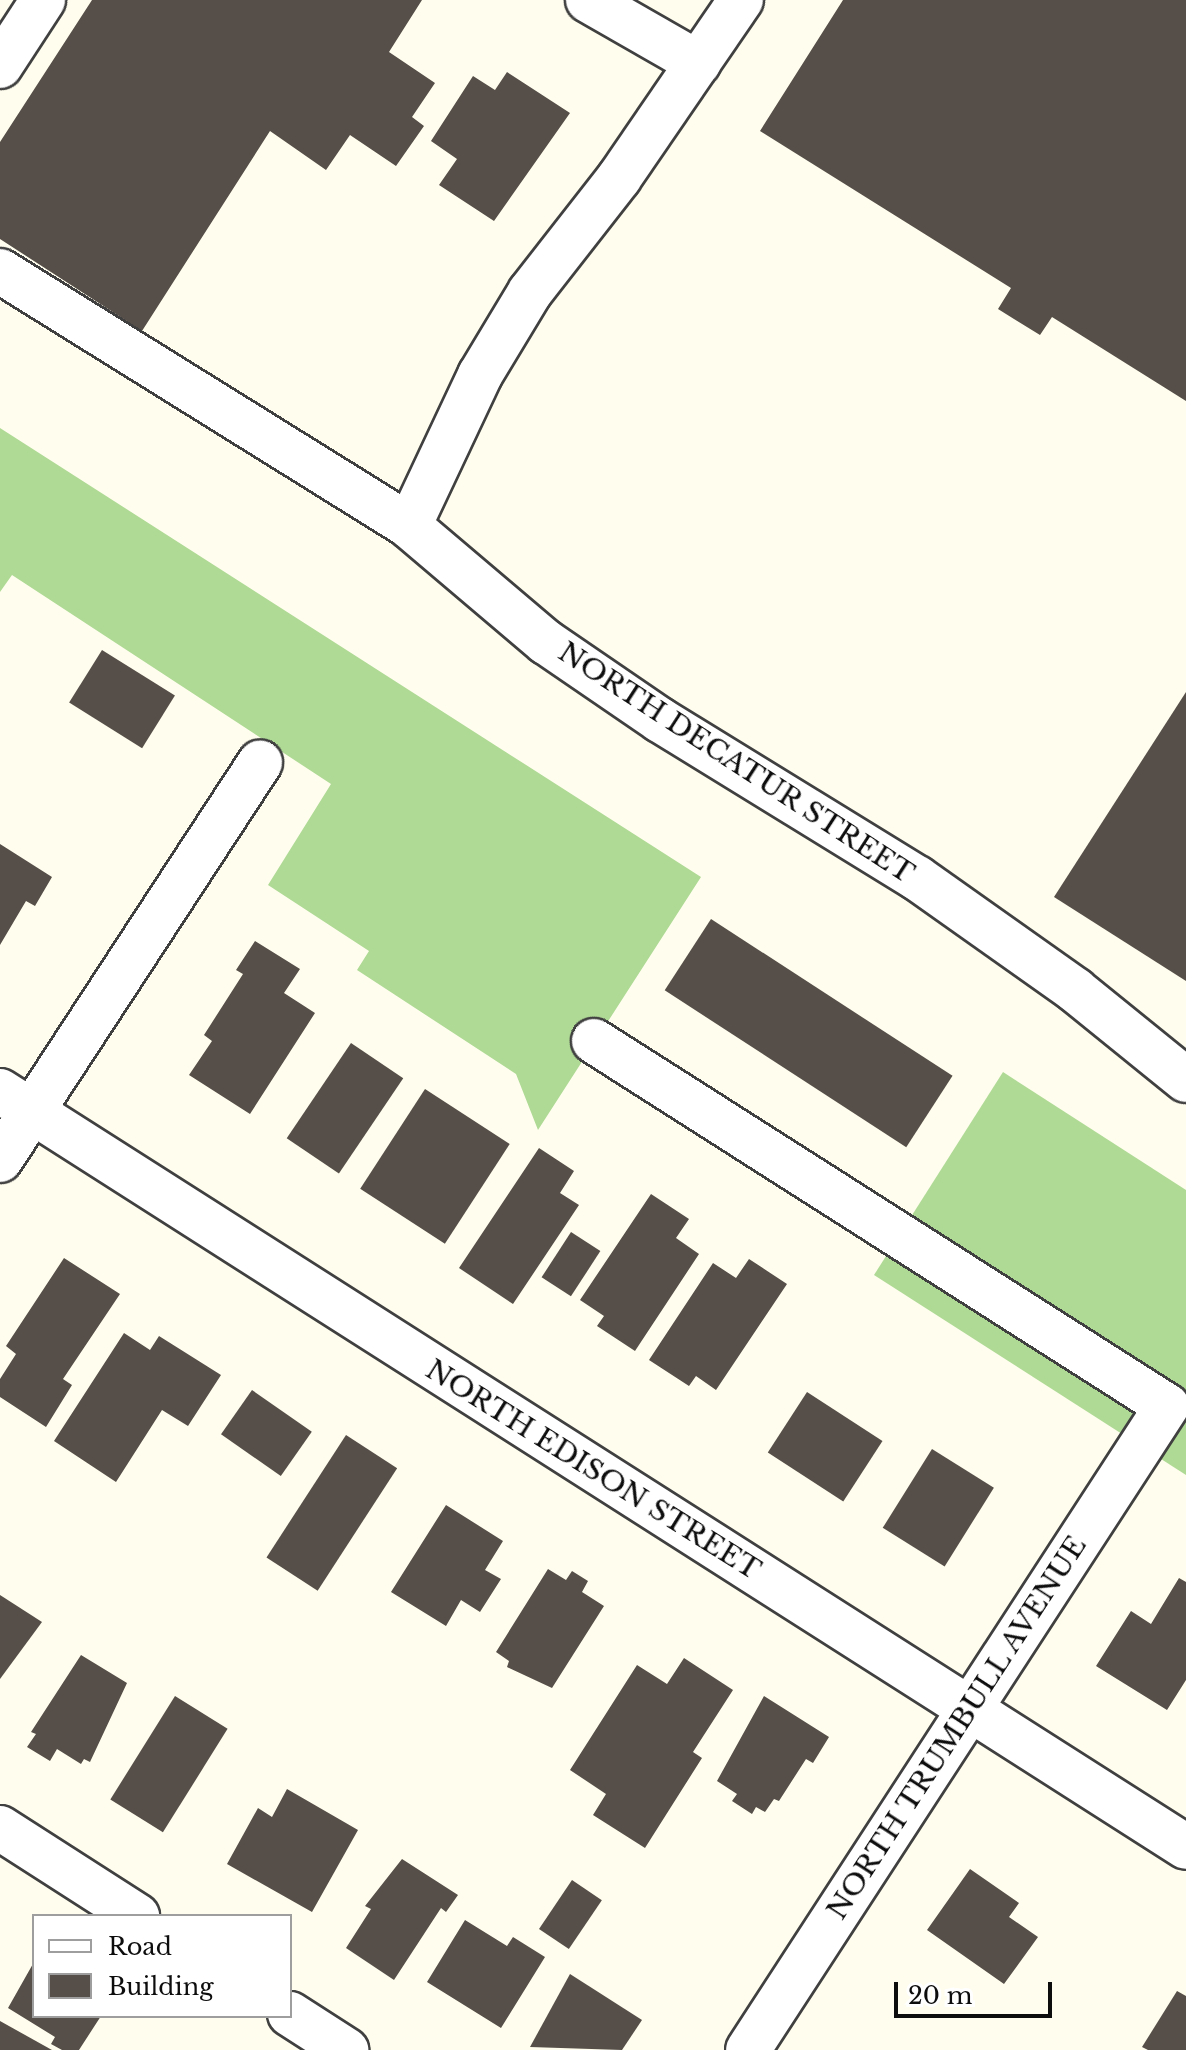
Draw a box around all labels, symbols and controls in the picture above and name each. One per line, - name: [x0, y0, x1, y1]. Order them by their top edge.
- street label: NORTH DECATUR STREET: [552, 635, 920, 891]
- street label: NORTH EDISON STREET: [419, 1353, 767, 1587]
- street label: NORTH TRUMBULL AVENUE: [820, 1529, 1094, 1927]
- legend: [32, 1914, 292, 2018]
- text: Road: [108, 1932, 172, 1961]
- scale bar: [898, 1966, 1056, 2016]
- text: Building: [108, 1972, 214, 2001]
- text: 20 m: [908, 1981, 973, 2010]

